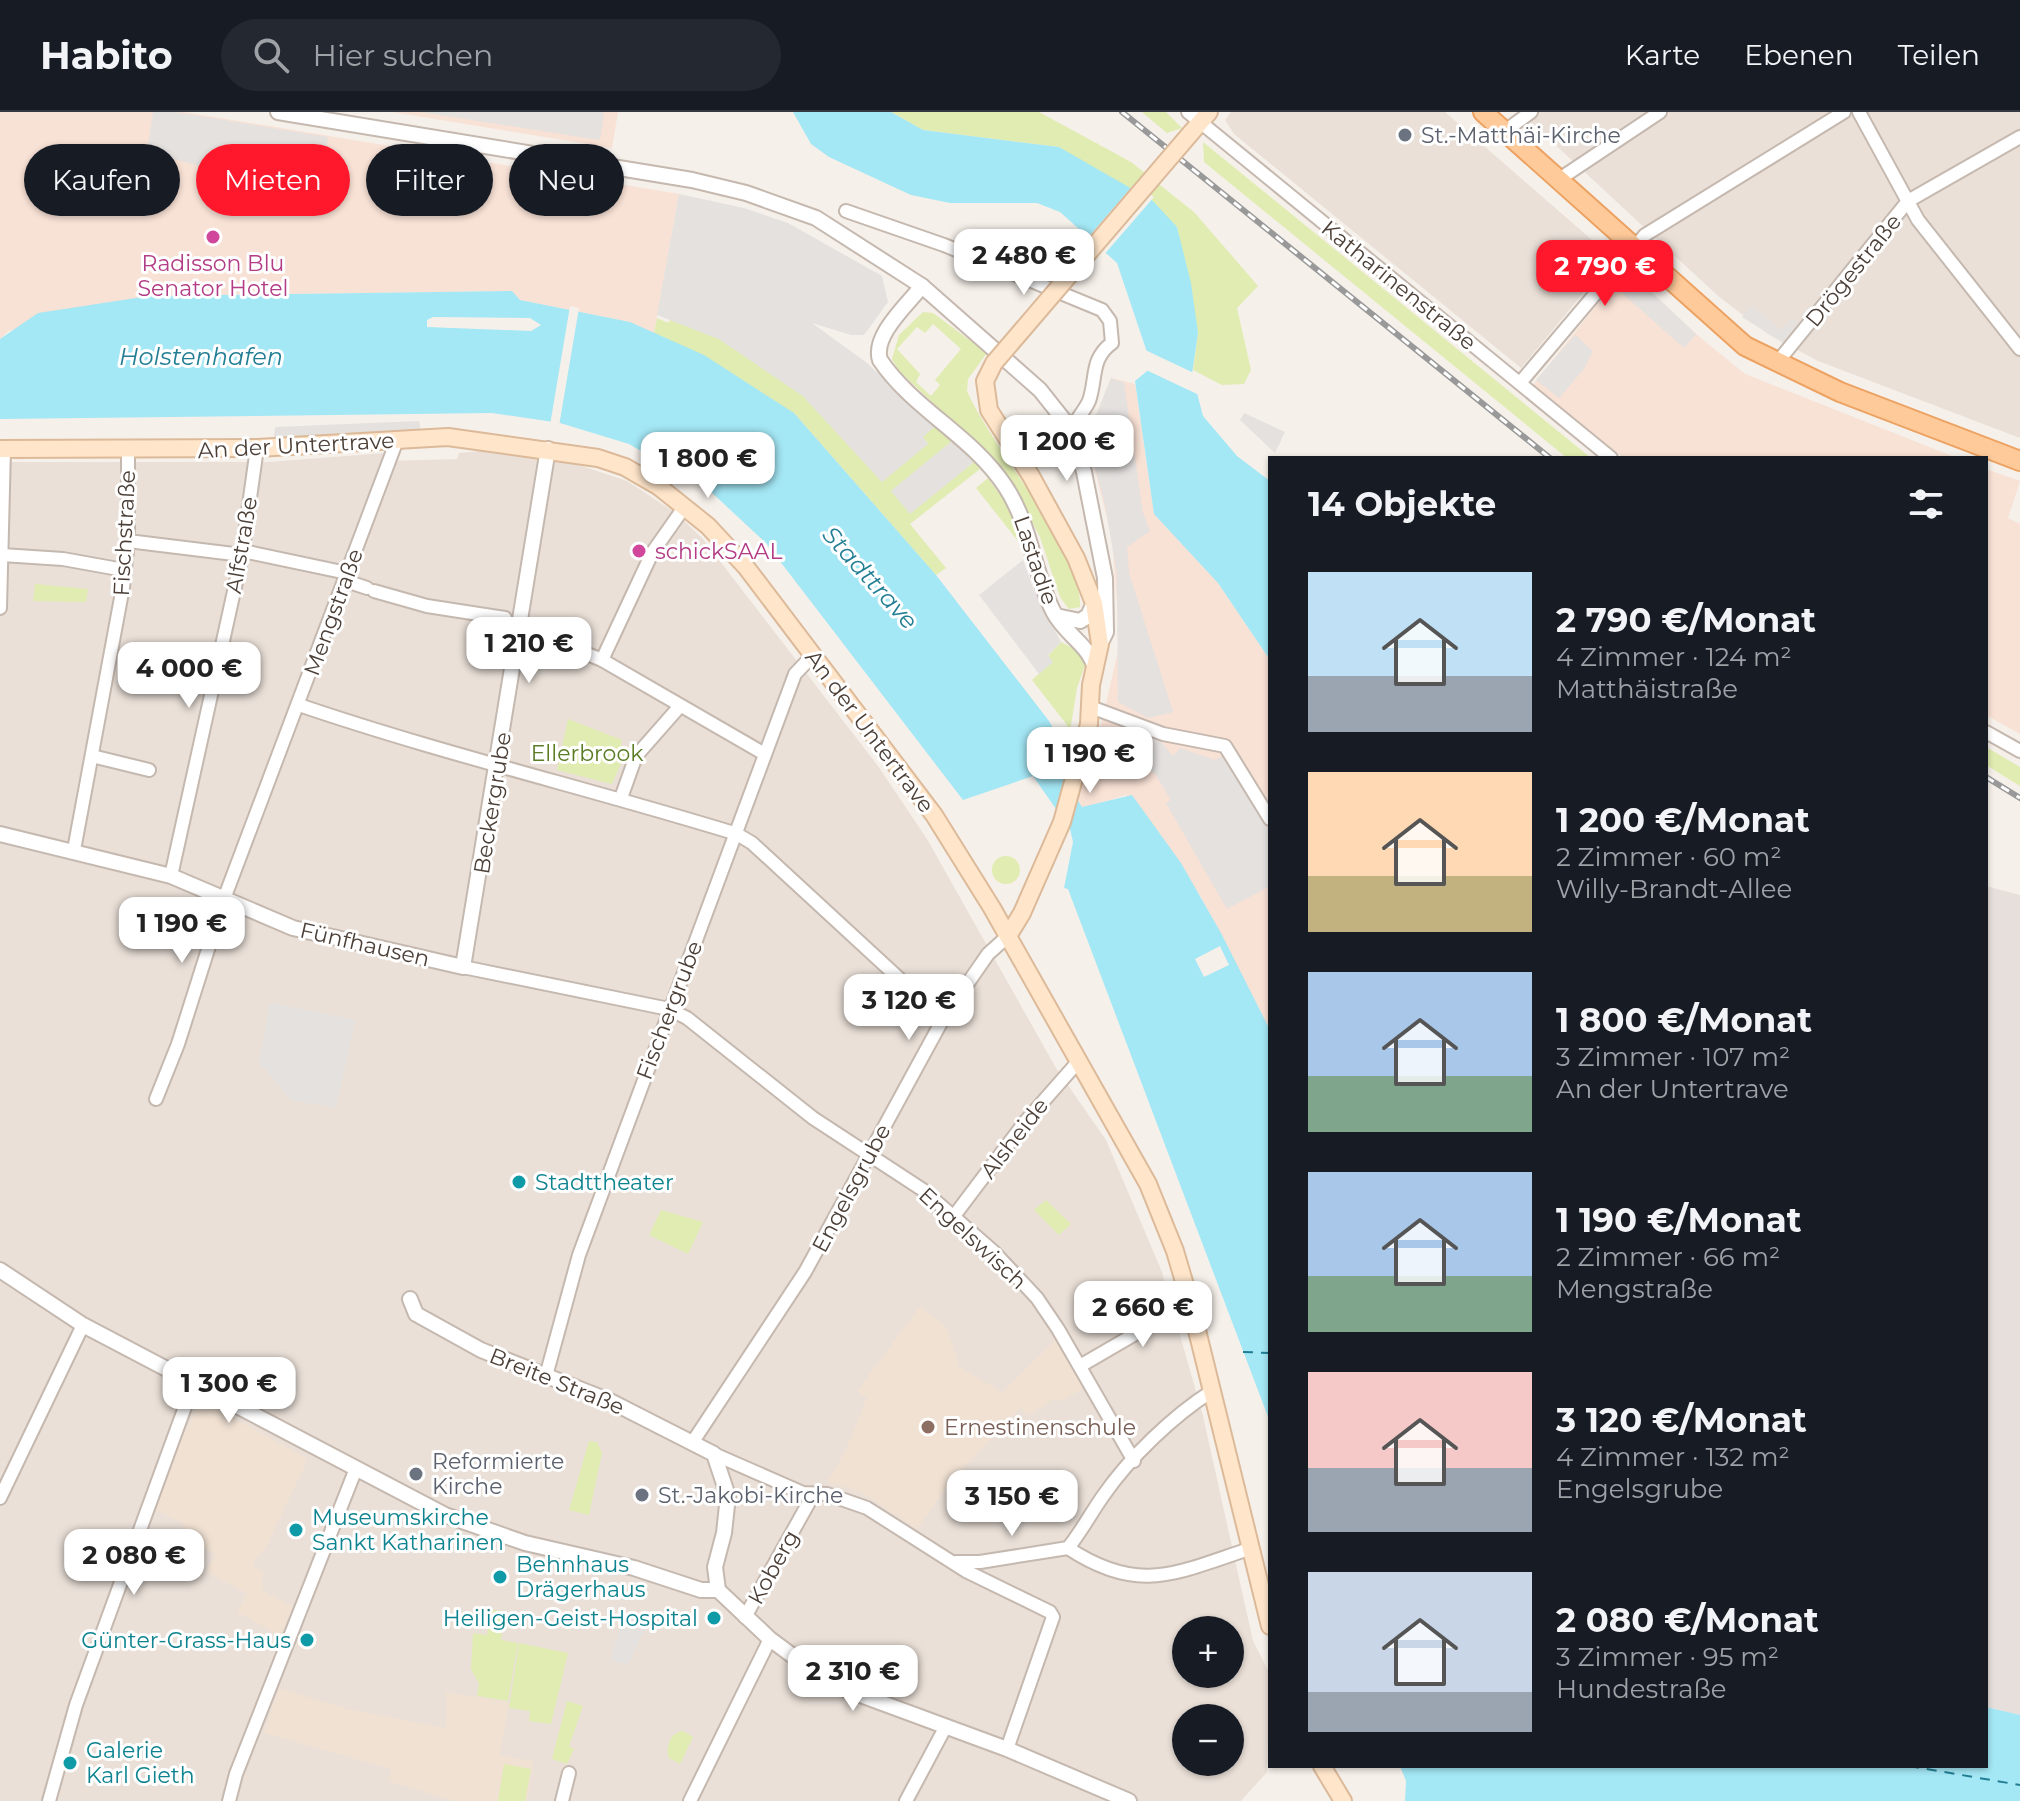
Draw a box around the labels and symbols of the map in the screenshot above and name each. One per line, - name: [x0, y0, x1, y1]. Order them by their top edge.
- place label: St.-Matthäi-Kirche: [1421, 122, 1621, 149]
- marker: St.-Matthäi-Kirche: [1396, 126, 1414, 144]
- street label: Drögestraße: [1800, 208, 1907, 332]
- street label: Katharinenstraße: [1316, 215, 1482, 356]
- marker: Radisson Blu Senator Hotel: [204, 228, 222, 246]
- pin: 2 480 €: [950, 229, 1098, 297]
- pin: 2 790 €: [1531, 240, 1679, 308]
- place label: Radisson Blu Senator Hotel: [138, 250, 288, 302]
- water label: Holstenhafen: [119, 342, 283, 371]
- pin: 1 200 €: [993, 415, 1141, 483]
- street label: An der Untertrave: [197, 427, 395, 464]
- pin: 1 800 €: [634, 432, 782, 500]
- street label: Fischstraße: [108, 469, 141, 597]
- street label: Alfstraße: [220, 495, 263, 596]
- street label: Lastadie: [1008, 512, 1063, 608]
- water label: Stadttrave: [817, 520, 924, 635]
- place label: schickSAAL: [655, 538, 782, 565]
- marker: schickSAAL: [630, 542, 648, 560]
- street label: Mengstraße: [298, 545, 369, 679]
- pin: 1 210 €: [455, 617, 603, 685]
- pin: 4 000 €: [115, 642, 263, 710]
- street label: An der Untertrave: [800, 645, 940, 818]
- pin: 1 190 €: [1016, 727, 1164, 795]
- street label: Beckergrube: [468, 730, 517, 876]
- park label: Ellerbrook: [531, 740, 644, 767]
- pin: 1 190 €: [108, 897, 256, 965]
- street label: Fünfhausen: [297, 916, 432, 973]
- street label: Fischergrube: [631, 937, 708, 1083]
- pin: 3 120 €: [835, 974, 983, 1042]
- street label: Alsheide: [975, 1093, 1054, 1184]
- street label: Engelsgrube: [806, 1119, 897, 1257]
- place label: Stadttheater: [535, 1169, 674, 1196]
- marker: Stadttheater: [510, 1173, 528, 1191]
- street label: Engelswisch: [913, 1182, 1032, 1295]
- pin: 2 660 €: [1069, 1281, 1217, 1349]
- street label: Breite Straße: [485, 1342, 628, 1421]
- pin: 1 300 €: [155, 1357, 303, 1425]
- place label: Ernestinenschule: [944, 1414, 1136, 1441]
- marker: Ernestinenschule: [919, 1418, 937, 1436]
- place label: Reformierte Kirche: [432, 1448, 564, 1500]
- marker: Reformierte Kirche: [407, 1465, 425, 1483]
- pin: 3 150 €: [938, 1470, 1086, 1538]
- place label: St.-Jakobi-Kirche: [658, 1482, 843, 1509]
- marker: St.-Jakobi-Kirche: [633, 1486, 651, 1504]
- place label: Museumskirche Sankt Katharinen: [312, 1504, 504, 1556]
- marker: Museumskirche Sankt Katharinen: [287, 1521, 305, 1539]
- street label: Koberg: [742, 1525, 805, 1609]
- pin: 2 080 €: [60, 1529, 208, 1597]
- place label: Behnhaus Drägerhaus: [516, 1551, 646, 1603]
- marker: Behnhaus Drägerhaus: [491, 1568, 509, 1586]
- place label: Heiligen-Geist-Hospital: [443, 1605, 698, 1632]
- marker: Heiligen-Geist-Hospital: [705, 1609, 723, 1627]
- place label: Günter-Grass-Haus: [81, 1627, 291, 1654]
- marker: Günter-Grass-Haus: [298, 1631, 316, 1649]
- pin: 2 310 €: [779, 1645, 927, 1713]
- place label: Galerie Karl Gieth: [86, 1737, 195, 1789]
- marker: Galerie Karl Gieth: [61, 1754, 79, 1772]

